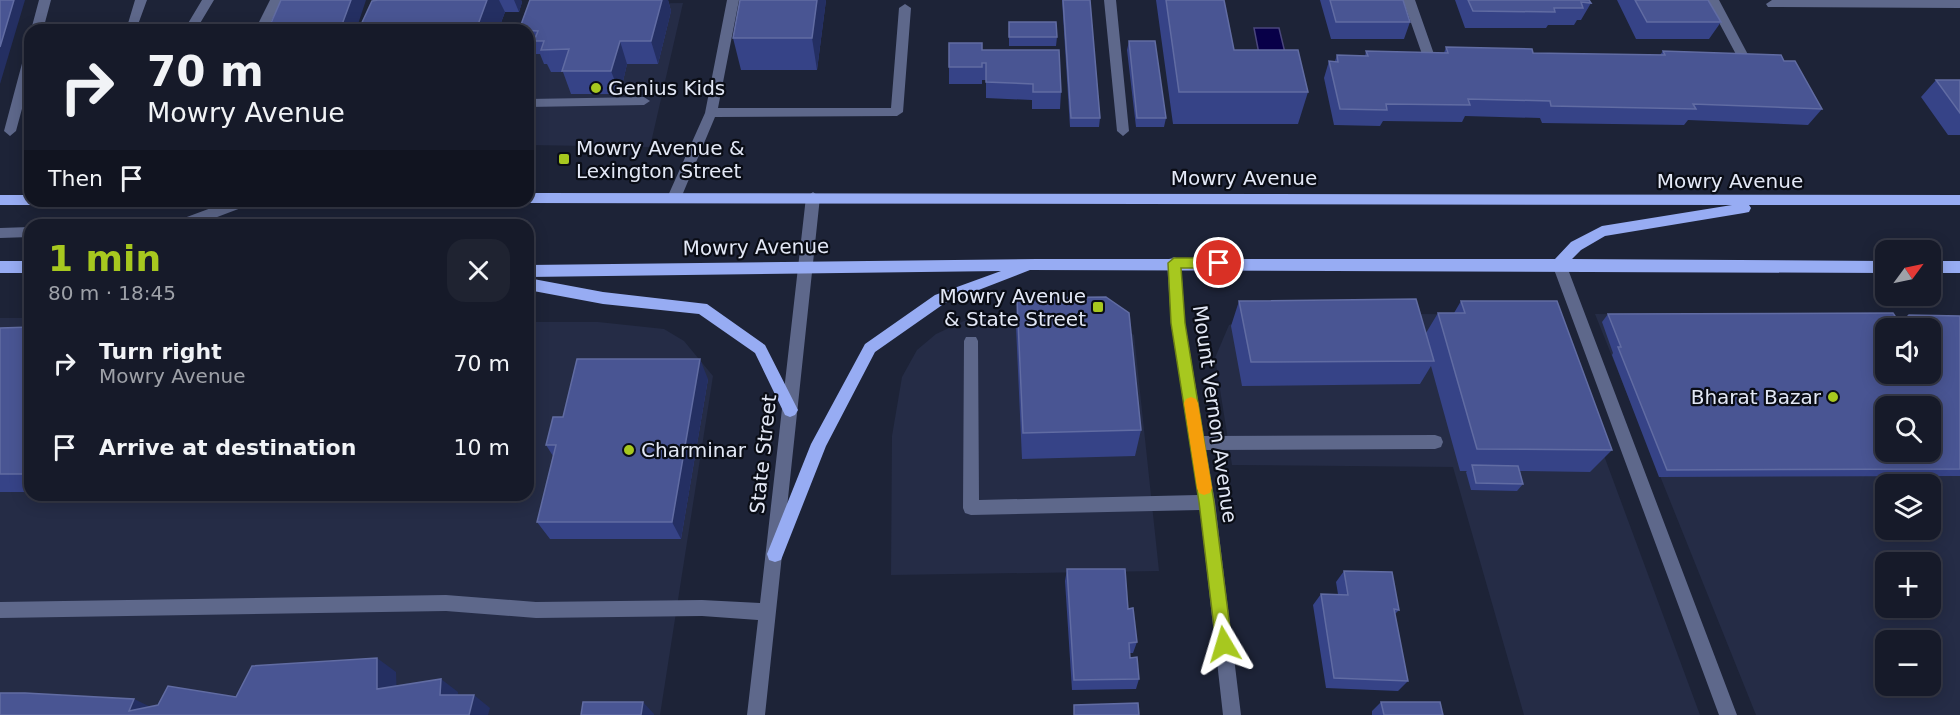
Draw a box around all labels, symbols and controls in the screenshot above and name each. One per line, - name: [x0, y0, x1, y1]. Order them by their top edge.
- text: 70 m: [147, 47, 264, 96]
- icon: right: [48, 48, 126, 126]
- place label: Genius Kids: [608, 76, 725, 100]
- marker: Genius Kids: [589, 81, 603, 95]
- text: Mowry Avenue: [147, 97, 345, 128]
- place label: Mowry Avenue & Lexington Street: [576, 136, 745, 183]
- marker: Mowry Avenue & Lexington Street: [557, 152, 571, 166]
- icon: arrive: [115, 162, 148, 195]
- text: Then: [48, 166, 103, 191]
- street label: Mowry Avenue: [1171, 166, 1317, 190]
- street label: Mowry Avenue: [1657, 169, 1803, 193]
- street label: Mowry Avenue: [683, 234, 829, 260]
- pin: [1193, 237, 1244, 288]
- text: 1 min: [48, 238, 161, 279]
- button: close: [447, 239, 510, 302]
- north arrow: [1875, 240, 1941, 306]
- map controls: [1875, 240, 1941, 696]
- icon: arrive: [1202, 246, 1235, 279]
- text: 80 m · 18:45: [48, 281, 176, 305]
- place label: Mowry Avenue & State Street: [939, 284, 1086, 331]
- marker: Mowry Avenue & State Street: [1091, 300, 1105, 314]
- street label: Mount Vernon Avenue: [1188, 304, 1242, 524]
- button: sound: [1875, 318, 1941, 384]
- text: Turn right: [99, 339, 222, 364]
- icon: right: [48, 347, 81, 380]
- text: 70 m: [454, 351, 510, 376]
- text: Mowry Avenue: [99, 364, 246, 388]
- place label: Bharat Bazar: [1691, 385, 1822, 409]
- marker: Bharat Bazar: [1826, 390, 1840, 404]
- street label: State Street: [745, 393, 781, 515]
- button: search: [1875, 396, 1941, 462]
- icon: arrive: [48, 431, 81, 464]
- text: Arrive at destination: [99, 435, 356, 460]
- text: 10 m: [454, 435, 510, 460]
- place label: Charminar: [641, 438, 747, 462]
- marker: Charminar: [622, 443, 636, 457]
- button: layers: [1875, 474, 1941, 540]
- button: +: [1875, 552, 1941, 618]
- position arrow: [1192, 612, 1256, 676]
- button: −: [1875, 630, 1941, 696]

